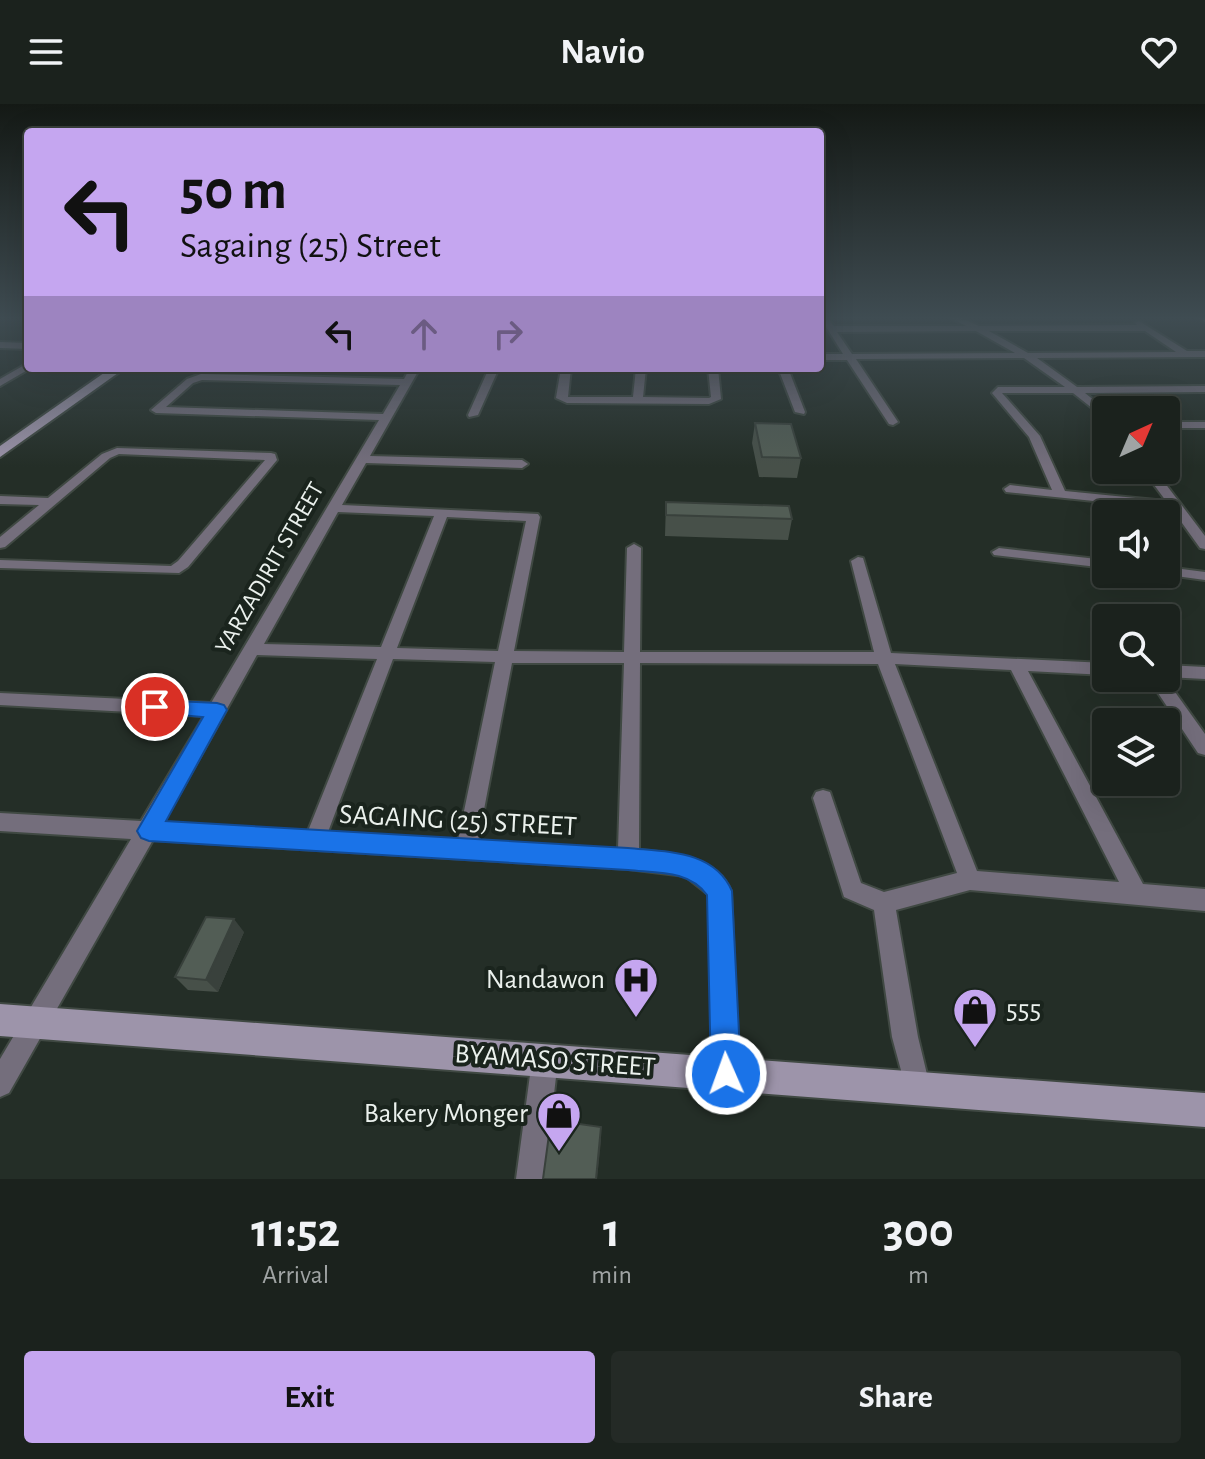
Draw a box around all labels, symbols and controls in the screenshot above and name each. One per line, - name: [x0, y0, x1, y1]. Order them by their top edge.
- icon: menu: [24, 30, 68, 74]
- icon: heart: [1137, 30, 1181, 74]
- text: Navio: [560, 34, 645, 70]
- icon: left: [48, 160, 152, 264]
- text: 50 m: [180, 163, 287, 219]
- text: Sagaing (25) Street: [180, 228, 441, 264]
- icon: left: [318, 312, 362, 356]
- icon: ahead: [402, 312, 446, 356]
- icon: right: [486, 312, 530, 356]
- north arrow: [1092, 396, 1180, 484]
- map controls: [1092, 396, 1180, 796]
- street label: YARZADIRIT STREET: [211, 478, 329, 658]
- button: sound: [1092, 500, 1180, 588]
- button: search: [1092, 604, 1180, 692]
- pin: [121, 673, 189, 741]
- icon: arrive: [133, 685, 177, 729]
- button: layers: [1092, 708, 1180, 796]
- street label: SAGAING (25) STREET: [338, 801, 578, 841]
- hospital icon: Nandawon: [612, 956, 660, 1019]
- place label: Nandawon: [486, 966, 605, 994]
- shop icon: 555: [951, 986, 999, 1049]
- place label: 555: [1006, 996, 1041, 1024]
- position arrow: [684, 1032, 768, 1116]
- street label: BYAMASO STREET: [454, 1040, 657, 1082]
- shop icon: Bakery Monger: [535, 1090, 583, 1153]
- place label: Bakery Monger: [364, 1100, 528, 1128]
- text: 11:52: [251, 1208, 340, 1256]
- text: 1: [603, 1208, 620, 1256]
- text: 300: [883, 1208, 954, 1256]
- text: Arrival: [262, 1262, 329, 1288]
- text: min: [591, 1262, 632, 1288]
- text: m: [908, 1262, 929, 1288]
- button: Exit: [24, 1351, 595, 1443]
- button: Share: [611, 1351, 1181, 1443]

